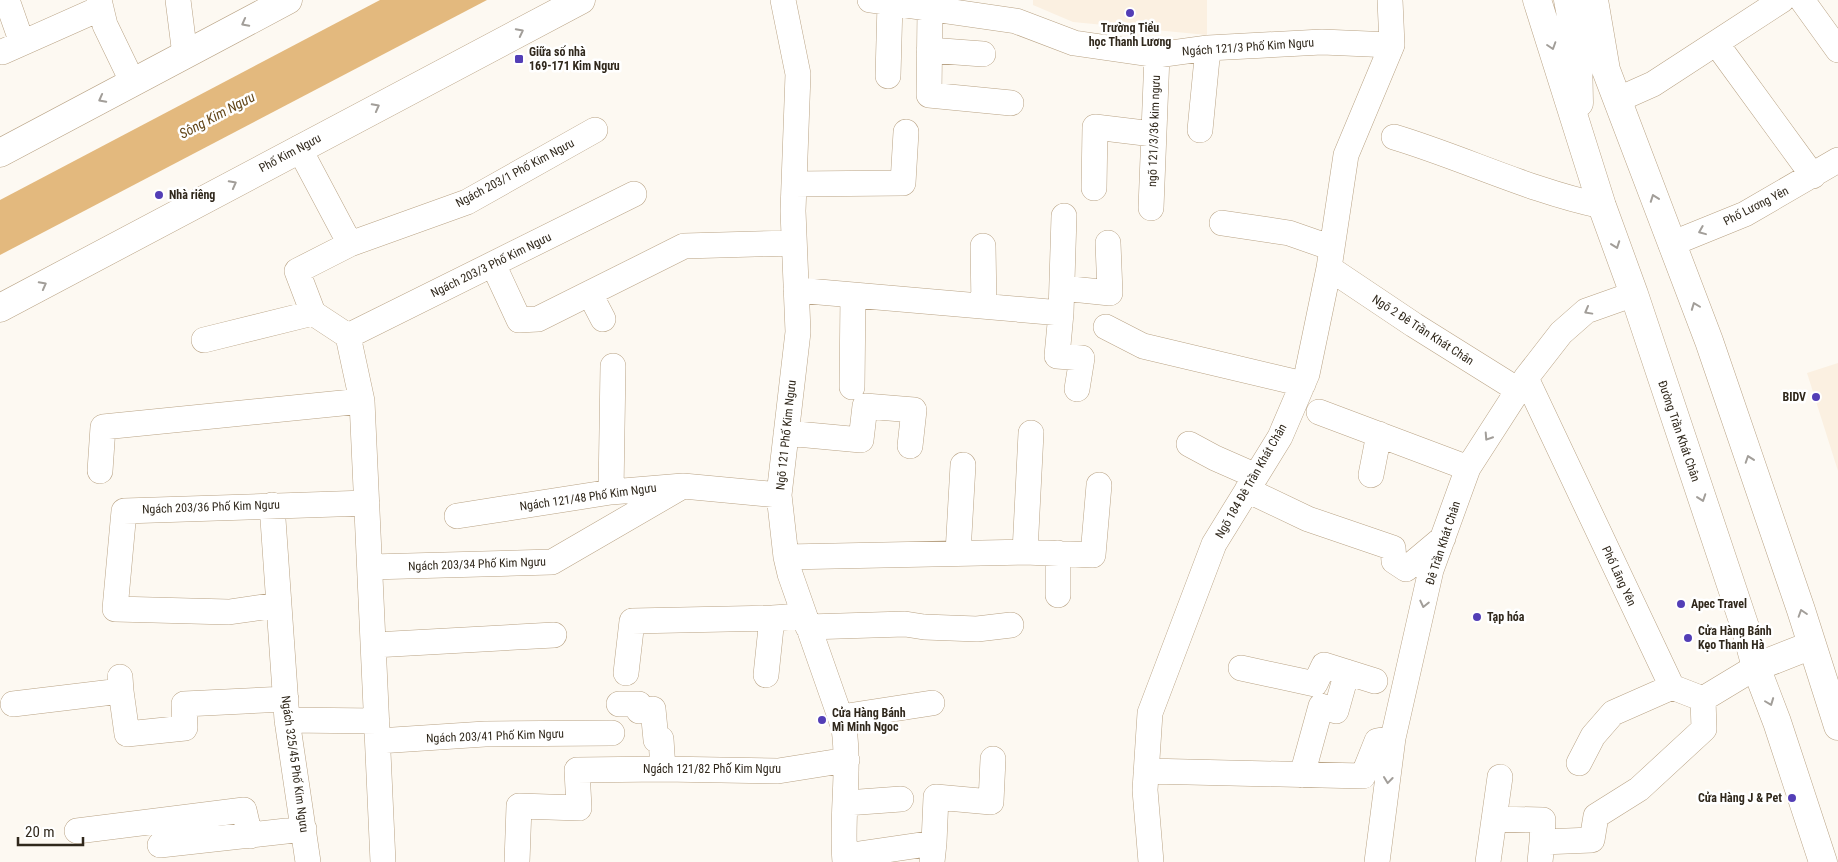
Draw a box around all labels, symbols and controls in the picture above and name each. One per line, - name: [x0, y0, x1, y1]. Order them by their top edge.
- marker: Trường Tiểu học Thanh Lương: [1124, 7, 1136, 19]
- one-way arrow: [241, 17, 250, 27]
- place label: Trường Tiểu học Thanh Lương: [1089, 21, 1171, 49]
- one-way arrow: [515, 28, 524, 38]
- street label: Ngách 121/3 Phố Kim Ngưu: [1182, 35, 1315, 59]
- one-way arrow: [1546, 42, 1556, 50]
- place label: Giữa số nhà 169-171 Kim Ngưu: [529, 45, 620, 73]
- marker: Giữa số nhà 169-171 Kim Ngưu: [513, 53, 525, 65]
- street label: ngõ 121/3/36 kim ngưu: [1145, 75, 1163, 187]
- water label: Sông Kim Ngưu: [176, 88, 258, 142]
- one-way arrow: [98, 93, 107, 103]
- one-way arrow: [371, 103, 380, 113]
- street label: Phố Kim Ngưu: [257, 131, 324, 175]
- street label: Ngách 203/1 Phố Kim Ngưu: [453, 136, 577, 210]
- one-way arrow: [227, 180, 236, 190]
- street label: Phố Lương Yên: [1721, 184, 1791, 228]
- place label: Nhà riêng: [169, 188, 215, 202]
- marker: Nhà riêng: [153, 189, 165, 201]
- one-way arrow: [1650, 194, 1660, 203]
- one-way arrow: [1698, 225, 1707, 235]
- street label: Ngách 203/3 Phố Kim Ngưu: [429, 230, 554, 300]
- one-way arrow: [1610, 240, 1620, 249]
- one-way arrow: [38, 281, 47, 291]
- street label: Ngõ 2 Đê Trần Khát Chân: [1370, 292, 1476, 368]
- one-way arrow: [1691, 302, 1701, 311]
- one-way arrow: [1585, 305, 1594, 315]
- street label: Ngõ 121 Phố Kim Ngưu: [773, 379, 799, 491]
- street label: Đường Trần Khát Chân: [1655, 379, 1703, 484]
- place label: BIDV: [1782, 390, 1806, 404]
- marker: BIDV: [1810, 391, 1822, 403]
- street label: Ngõ 184 Đê Trần Khát Chân: [1212, 421, 1290, 541]
- one-way arrow: [1485, 431, 1494, 441]
- one-way arrow: [1745, 455, 1755, 464]
- street label: Ngách 121/48 Phố Kim Ngưu: [519, 480, 658, 514]
- one-way arrow: [1696, 494, 1706, 502]
- street label: Ngách 203/36 Phố Kim Ngưu: [142, 498, 280, 516]
- street label: Đê Trần Khát Chân: [1423, 499, 1463, 587]
- street label: Phố Lãng Yên: [1599, 544, 1639, 608]
- street label: Ngách 203/34 Phố Kim Ngưu: [408, 555, 546, 573]
- place label: Apec Travel: [1691, 597, 1747, 611]
- marker: Apec Travel: [1675, 598, 1687, 610]
- one-way arrow: [1419, 600, 1430, 609]
- one-way arrow: [1797, 609, 1807, 618]
- place label: Tạp hóa: [1487, 610, 1525, 624]
- marker: Tạp hóa: [1471, 611, 1483, 623]
- place label: Cửa Hàng Bánh Kẹo Thanh Hà: [1698, 624, 1772, 652]
- marker: Cửa Hàng Bánh Kẹo Thanh Hà: [1682, 632, 1694, 644]
- street label: Ngách 325/45 Phố Kim Ngưu: [278, 695, 312, 834]
- one-way arrow: [1763, 697, 1774, 706]
- place label: Cửa Hàng Bánh Mì Minh Ngoc: [832, 706, 906, 734]
- marker: Cửa Hàng Bánh Mì Minh Ngoc: [816, 714, 828, 726]
- street label: Ngách 203/41 Phố Kim Ngưu: [426, 727, 564, 745]
- street label: Ngách 121/82 Phố Kim Ngưu: [643, 762, 781, 776]
- one-way arrow: [1383, 777, 1394, 785]
- place label: Cửa Hàng J & Pet: [1698, 791, 1782, 805]
- marker: Cửa Hàng J & Pet: [1786, 792, 1798, 804]
- scale bar: [18, 814, 82, 846]
- text: 20 m: [25, 823, 55, 841]

